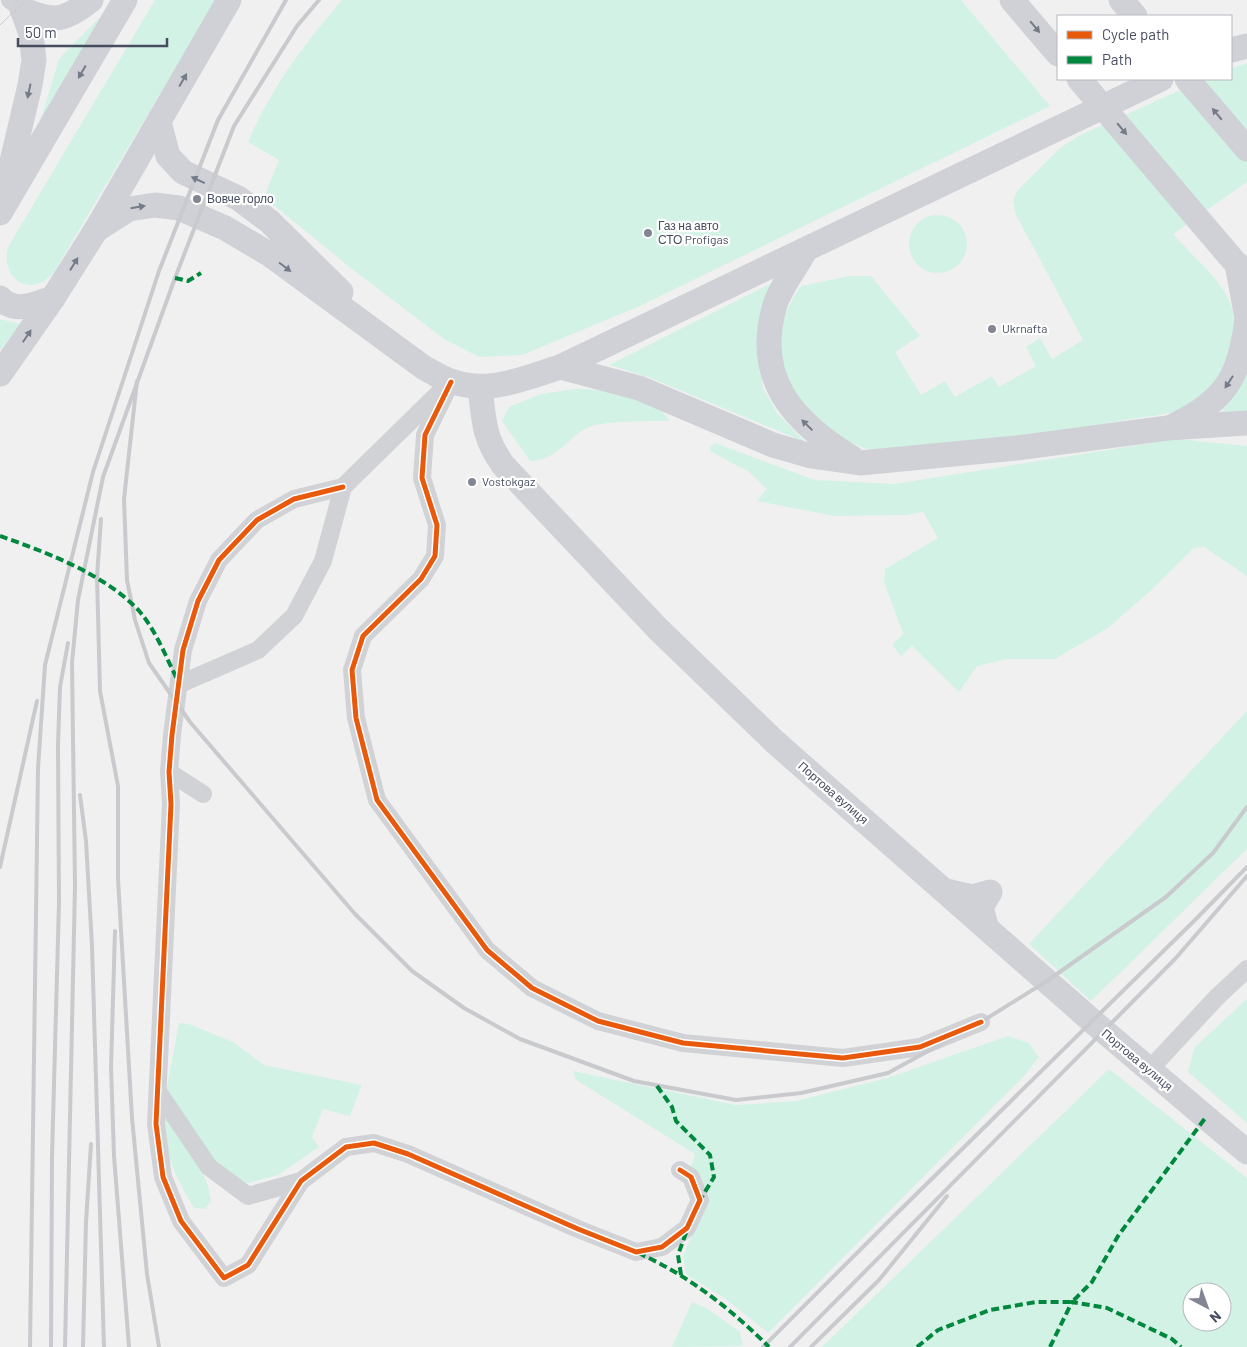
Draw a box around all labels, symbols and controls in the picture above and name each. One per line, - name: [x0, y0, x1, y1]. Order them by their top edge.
- scale bar: [18, 15, 166, 47]
- legend: [1057, 15, 1232, 80]
- one-way arrow: [1030, 20, 1041, 33]
- text: 50 m: [25, 23, 57, 41]
- text: Cycle path: [1102, 25, 1169, 43]
- text: Path: [1102, 50, 1132, 68]
- one-way arrow: [78, 66, 87, 79]
- one-way arrow: [179, 72, 187, 87]
- one-way arrow: [25, 83, 33, 98]
- one-way arrow: [1212, 108, 1223, 121]
- one-way arrow: [1116, 123, 1128, 135]
- one-way arrow: [191, 175, 205, 183]
- place label: Вовче горло: [207, 191, 274, 206]
- marker: Вовче горло: [191, 193, 203, 205]
- one-way arrow: [131, 203, 147, 211]
- place label: Газ на авто СТО Profigas: [658, 218, 729, 246]
- marker: Газ на авто СТО Profigas: [642, 227, 654, 239]
- one-way arrow: [70, 257, 79, 270]
- one-way arrow: [278, 261, 291, 272]
- place label: Ukrnafta: [1002, 321, 1047, 335]
- marker: Ukrnafta: [986, 323, 998, 335]
- one-way arrow: [22, 330, 32, 343]
- one-way arrow: [1224, 375, 1234, 388]
- one-way arrow: [801, 419, 813, 431]
- place label: Vostokgaz: [482, 474, 535, 488]
- marker: Vostokgaz: [466, 476, 478, 488]
- street label: Портова вулиця: [795, 758, 871, 827]
- street label: Портова вулиця: [1099, 1026, 1176, 1094]
- north arrow: [1182, 1282, 1232, 1332]
- text: N: [1207, 1308, 1225, 1327]

